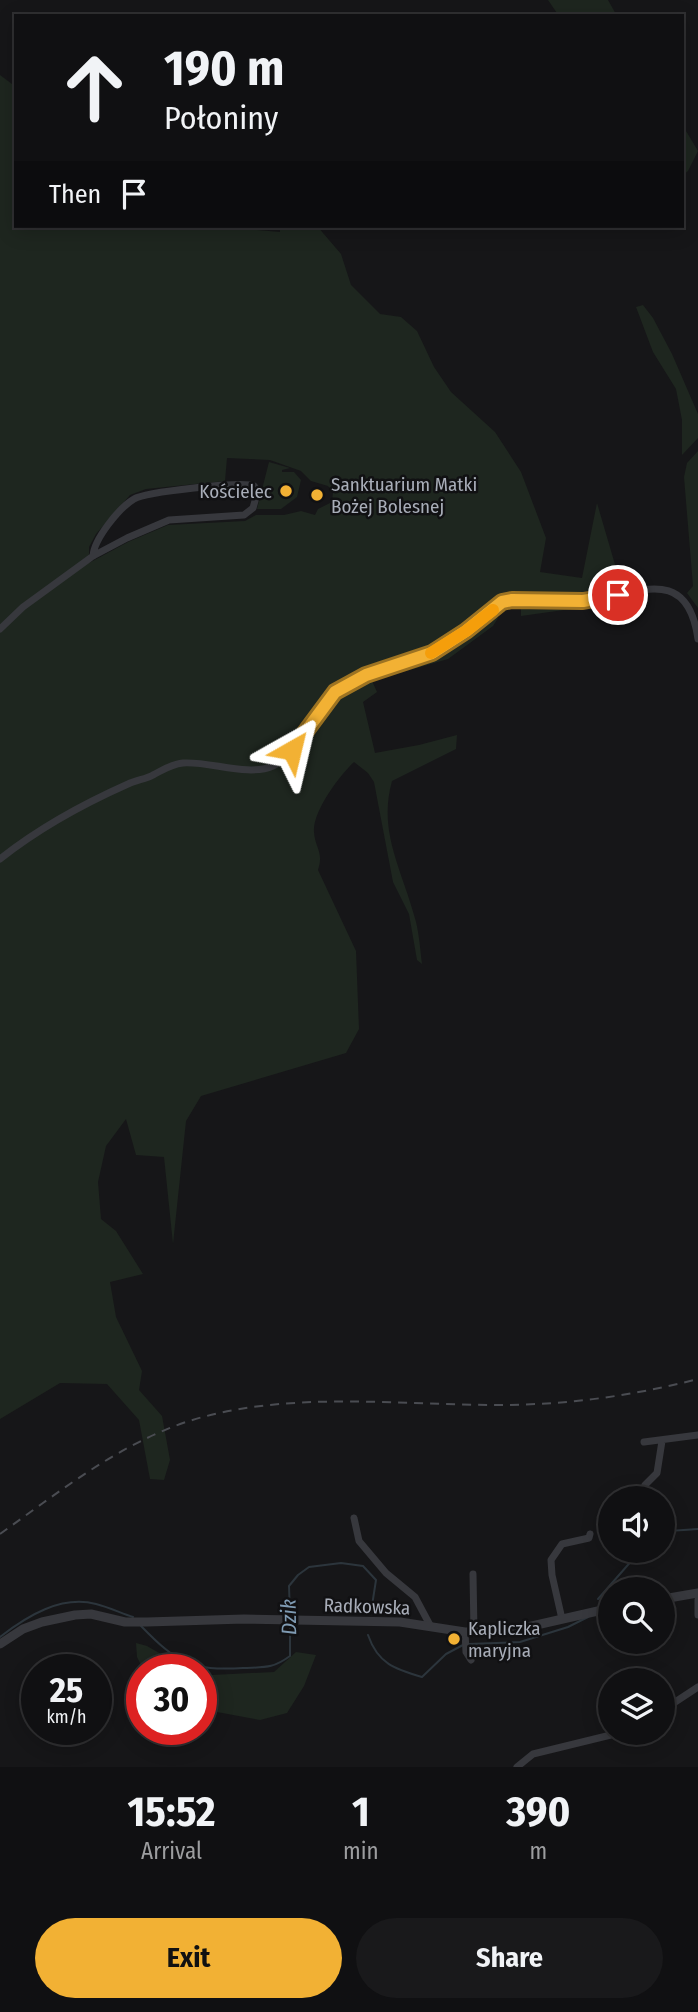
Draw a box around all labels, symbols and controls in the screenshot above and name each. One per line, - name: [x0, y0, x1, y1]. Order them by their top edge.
- text: 190 m: [164, 39, 284, 98]
- icon: ahead: [49, 42, 140, 133]
- text: Połoniny: [164, 99, 278, 137]
- icon: arrive: [115, 175, 153, 213]
- text: Then: [49, 179, 101, 210]
- place label: Sanktuarium Matki Bożej Bolesnej: [331, 473, 477, 518]
- place label: Kościelec: [199, 480, 272, 503]
- marker: Kościelec: [278, 483, 294, 499]
- marker: Sanktuarium Matki Bożej Bolesnej: [309, 487, 325, 503]
- pin: [588, 565, 648, 625]
- icon: arrive: [599, 576, 637, 614]
- position arrow: [255, 713, 329, 787]
- map controls: [598, 1486, 675, 1745]
- button: sound: [598, 1486, 675, 1563]
- button: search: [598, 1577, 675, 1654]
- street label: Radkowska: [323, 1593, 411, 1620]
- water label: Dzik: [276, 1599, 302, 1635]
- place label: Kapliczka maryjna: [468, 1617, 541, 1662]
- marker: Kapliczka maryjna: [446, 1631, 462, 1647]
- speed limit sign: 30: [126, 1654, 217, 1745]
- button: layers: [598, 1668, 675, 1745]
- text: 25: [50, 1669, 83, 1711]
- text: km/h: [46, 1706, 87, 1728]
- text: 15:52: [128, 1787, 215, 1837]
- text: 1: [352, 1787, 370, 1837]
- text: 390: [506, 1787, 570, 1837]
- text: Arrival: [141, 1837, 202, 1865]
- text: min: [343, 1837, 379, 1865]
- text: m: [529, 1837, 547, 1865]
- button: Exit: [35, 1918, 342, 1998]
- button: Share: [356, 1918, 663, 1998]

